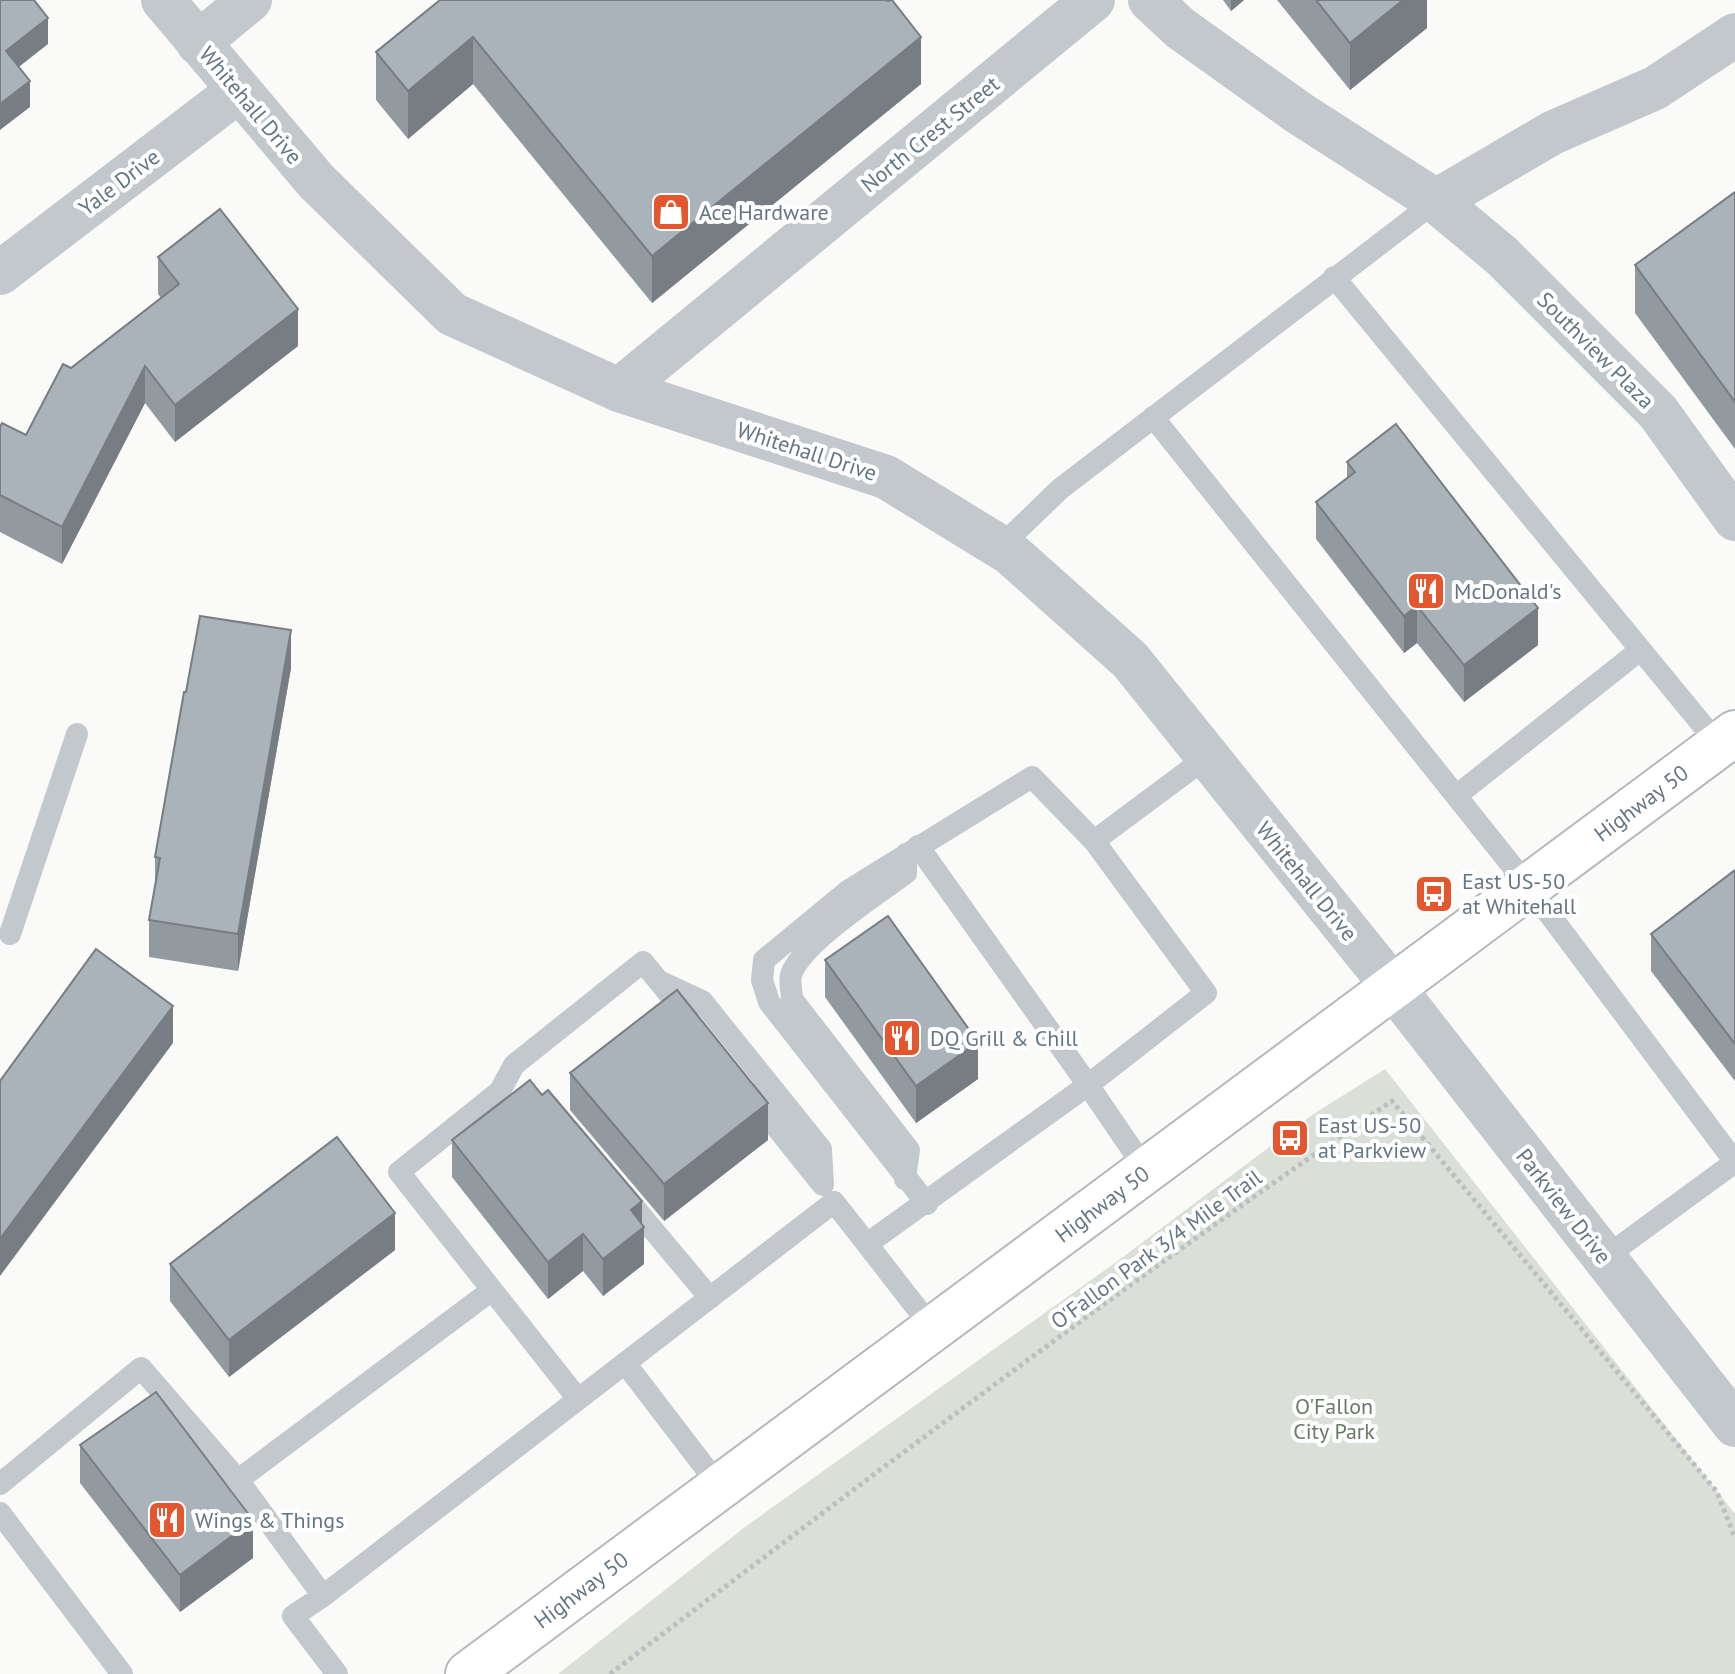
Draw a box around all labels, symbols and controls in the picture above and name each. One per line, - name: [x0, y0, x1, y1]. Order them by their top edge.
- street label: Whitehall Drive: [194, 40, 308, 170]
- street label: North Crest Street: [855, 69, 1005, 198]
- street label: Yale Drive: [73, 142, 165, 222]
- shop icon: Ace Hardware: [650, 191, 692, 233]
- place label: Ace Hardware: [699, 198, 829, 226]
- street label: Southview Plaza: [1532, 286, 1660, 414]
- street label: Whitehall Drive: [733, 415, 881, 487]
- restaurant icon: McDonald's: [1405, 570, 1447, 612]
- place label: McDonald's: [1454, 577, 1561, 605]
- street label: Highway 50: [1588, 758, 1694, 848]
- street label: Whitehall Drive: [1250, 816, 1364, 946]
- place label: East US-50 at Whitehall: [1462, 867, 1577, 920]
- bus stop icon: East US-50 at Whitehall: [1413, 873, 1455, 915]
- restaurant icon: DQ Grill & Chill: [881, 1017, 923, 1059]
- place label: DQ Grill & Chill: [930, 1024, 1079, 1052]
- place label: East US-50 at Parkview: [1318, 1111, 1426, 1164]
- bus stop icon: East US-50 at Parkview: [1269, 1117, 1311, 1159]
- street label: Parkview Drive: [1510, 1143, 1618, 1269]
- street label: Highway 50: [1049, 1159, 1155, 1249]
- street label: O'Fallon Park 3/4 Mile Trail: [1045, 1163, 1267, 1335]
- park label: O'Fallon City Park: [1293, 1392, 1375, 1445]
- restaurant icon: Wings & Things: [146, 1499, 188, 1541]
- place label: Wings & Things: [195, 1506, 344, 1534]
- street label: Highway 50: [528, 1545, 634, 1635]

